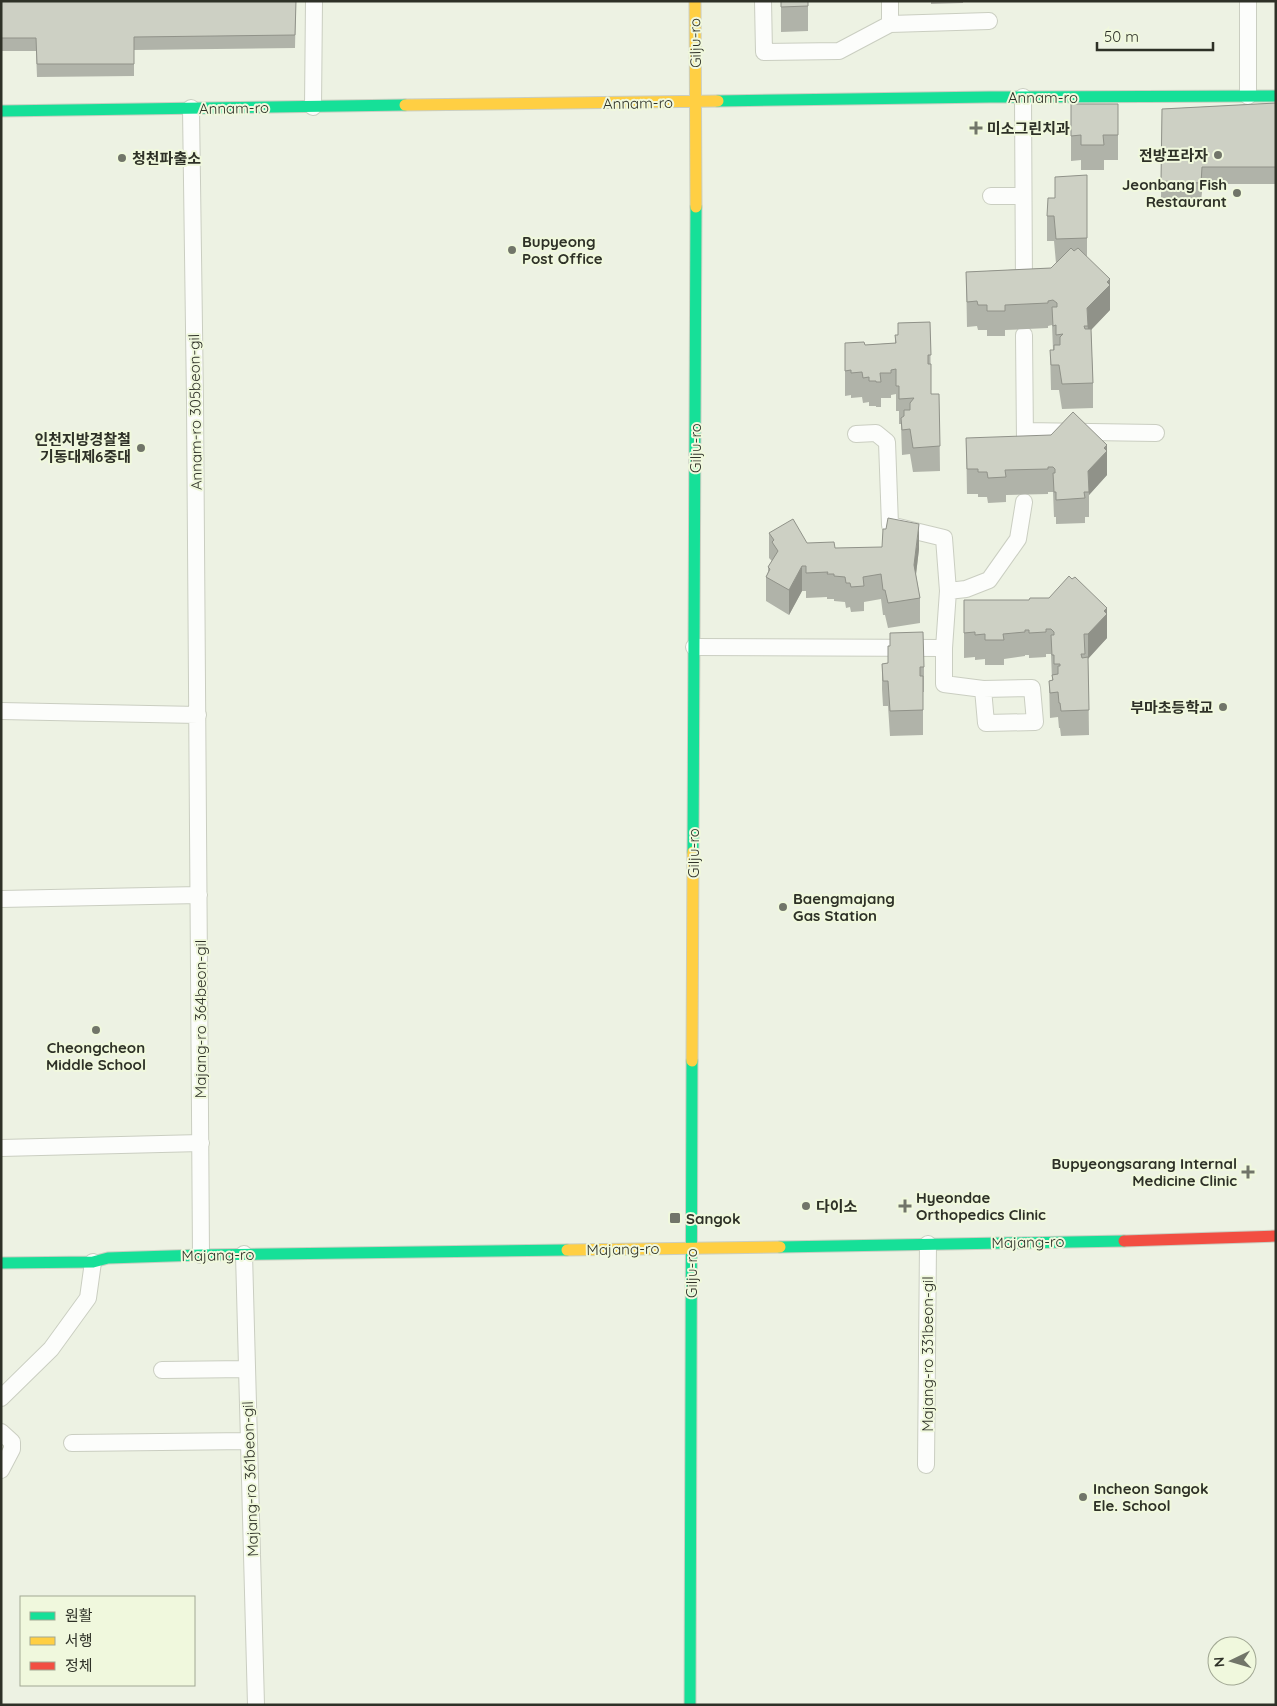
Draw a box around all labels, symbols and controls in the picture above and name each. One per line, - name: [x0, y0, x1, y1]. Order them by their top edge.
- street label: Gilju-ro: [685, 18, 705, 68]
- scale bar: [1097, 20, 1213, 52]
- text: 50 m: [1104, 27, 1139, 46]
- street label: Annam-ro: [1008, 88, 1078, 107]
- street label: Annam-ro: [603, 93, 673, 113]
- street label: Annam-ro: [199, 98, 269, 118]
- place label: 미소그린치과: [987, 119, 1070, 138]
- marker: 미소그린치과: [969, 121, 983, 135]
- place label: 전방프라자: [1139, 146, 1208, 165]
- place label: 청천파출소: [132, 149, 201, 168]
- marker: 전방프라자: [1212, 149, 1224, 161]
- marker: 청천파출소: [116, 152, 128, 164]
- place label: Jeonbang Fish Restaurant: [1122, 175, 1227, 211]
- marker: Jeonbang Fish Restaurant: [1231, 187, 1243, 199]
- place label: Bupyeong Post Office: [522, 232, 603, 268]
- marker: Bupyeong Post Office: [506, 244, 518, 256]
- street label: Annam-ro 305beon-gil: [184, 334, 206, 490]
- street label: Gilju-ro: [686, 423, 705, 473]
- place label: 인천지방경찰철 기동대제6중대: [34, 430, 131, 466]
- marker: 인천지방경찰철 기동대제6중대: [135, 442, 147, 454]
- place label: 부마초등학교: [1130, 698, 1213, 717]
- marker: 부마초등학교: [1217, 701, 1229, 713]
- street label: Gilju-ro: [684, 828, 703, 878]
- place label: Baengmajang Gas Station: [793, 889, 895, 925]
- marker: Baengmajang Gas Station: [777, 901, 789, 913]
- street label: Majang-ro 364beon-gil: [191, 940, 210, 1098]
- marker: Cheongcheon Middle School: [90, 1024, 102, 1036]
- place label: Cheongcheon Middle School: [46, 1038, 146, 1074]
- place label: Bupyeongsarang Internal Medicine Clinic: [1052, 1154, 1237, 1190]
- marker: Bupyeongsarang Internal Medicine Clinic: [1241, 1165, 1255, 1179]
- place label: Hyeondae Orthopedics Clinic: [916, 1188, 1046, 1224]
- place label: 다이소: [816, 1197, 858, 1216]
- marker: Hyeondae Orthopedics Clinic: [898, 1199, 912, 1213]
- marker: 다이소: [800, 1200, 812, 1212]
- place label: Sangok: [686, 1209, 740, 1228]
- marker: Sangok: [668, 1211, 682, 1225]
- street label: Majang-ro: [991, 1232, 1065, 1252]
- street label: Majang-ro: [586, 1239, 660, 1259]
- street label: Majang-ro: [181, 1245, 255, 1265]
- street label: Gilju-ro: [682, 1248, 701, 1298]
- street label: Majang-ro 331beon-gil: [918, 1276, 937, 1432]
- street label: Majang-ro 361beon-gil: [238, 1401, 262, 1557]
- place label: Incheon Sangok Ele. School: [1093, 1479, 1209, 1515]
- marker: Incheon Sangok Ele. School: [1077, 1491, 1089, 1503]
- legend: [20, 1596, 195, 1686]
- text: 원활: [65, 1606, 93, 1625]
- text: 서행: [65, 1631, 93, 1650]
- north arrow: [1207, 1636, 1257, 1686]
- text: 정체: [65, 1656, 93, 1675]
- text: N: [1210, 1656, 1228, 1668]

